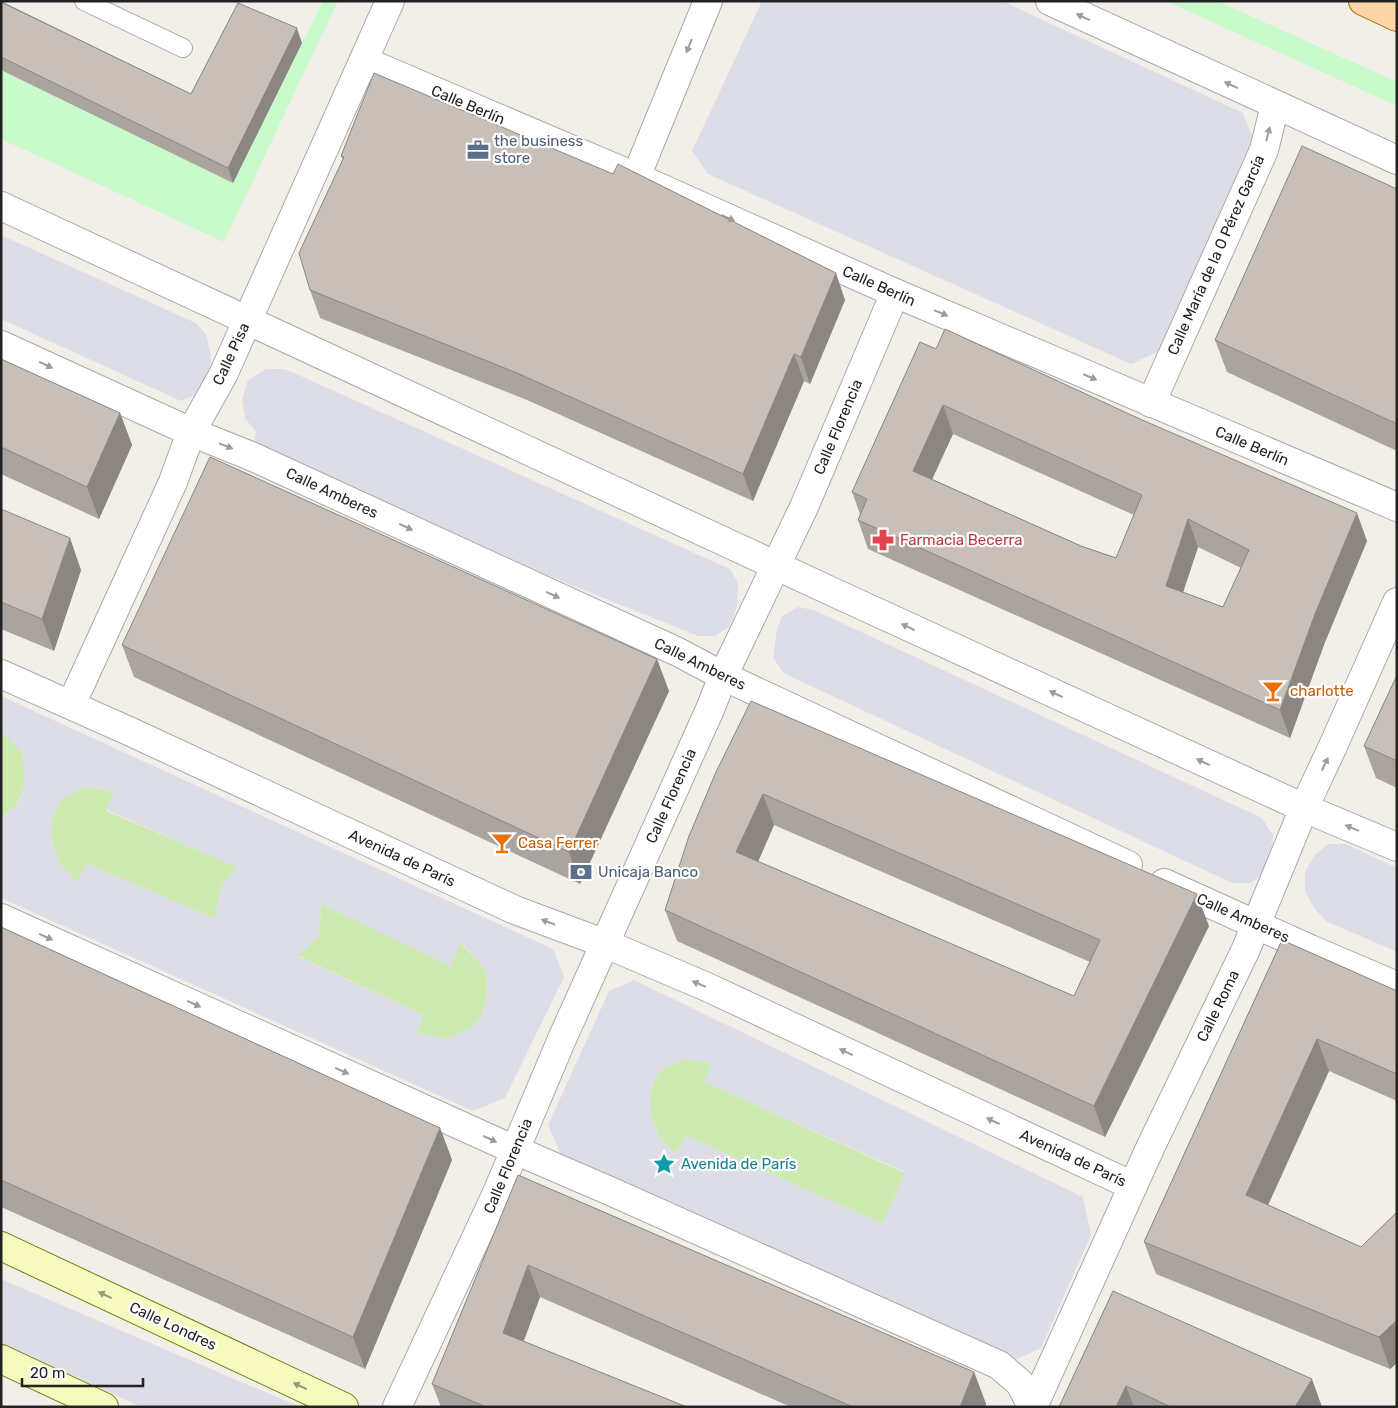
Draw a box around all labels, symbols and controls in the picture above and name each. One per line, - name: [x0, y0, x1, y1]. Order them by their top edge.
- one-way arrow: [1076, 12, 1090, 20]
- one-way arrow: [685, 39, 693, 53]
- one-way arrow: [1224, 80, 1238, 88]
- street label: Calle Berlín: [429, 81, 507, 129]
- one-way arrow: [1264, 127, 1272, 142]
- place label: the business store: [494, 132, 583, 167]
- office icon: the business store: [465, 137, 491, 163]
- street label: Calle María de la O Pérez García: [1164, 152, 1268, 358]
- one-way arrow: [721, 215, 735, 223]
- street label: Calle Berlín: [840, 262, 918, 310]
- one-way arrow: [933, 309, 948, 317]
- street label: Calle Pisa: [209, 320, 253, 388]
- one-way arrow: [38, 361, 53, 369]
- one-way arrow: [1083, 373, 1098, 381]
- street label: Calle Florencia: [810, 377, 866, 477]
- street label: Calle Berlín: [1213, 422, 1291, 470]
- one-way arrow: [219, 442, 234, 450]
- street label: Calle Amberes: [283, 464, 381, 522]
- one-way arrow: [399, 523, 413, 531]
- pharmacy icon: Farmacia Becerra: [870, 527, 896, 553]
- place label: Farmacia Becerra: [900, 531, 1022, 549]
- one-way arrow: [546, 591, 560, 599]
- one-way arrow: [901, 622, 915, 630]
- street label: Calle Amberes: [651, 634, 749, 694]
- bar icon: charlotte: [1260, 678, 1286, 704]
- place label: charlotte: [1290, 682, 1354, 700]
- one-way arrow: [1049, 690, 1063, 698]
- street label: Calle Florencia: [642, 746, 700, 846]
- one-way arrow: [1321, 757, 1329, 771]
- one-way arrow: [1196, 758, 1211, 766]
- one-way arrow: [1345, 824, 1359, 832]
- street label: Avenida de París: [346, 825, 458, 891]
- bar icon: Casa Ferrer: [489, 830, 515, 856]
- place label: Casa Ferrer: [518, 834, 599, 852]
- bank icon: Unicaja Banco: [568, 859, 594, 885]
- place label: Unicaja Banco: [598, 863, 698, 881]
- street label: Calle Amberes: [1194, 890, 1292, 947]
- one-way arrow: [541, 918, 556, 925]
- one-way arrow: [39, 934, 53, 942]
- street label: Calle Roma: [1193, 967, 1243, 1045]
- one-way arrow: [692, 979, 706, 987]
- one-way arrow: [187, 1000, 201, 1008]
- one-way arrow: [839, 1048, 853, 1056]
- one-way arrow: [335, 1067, 349, 1075]
- street label: Calle Florencia: [480, 1116, 536, 1216]
- one-way arrow: [986, 1117, 1000, 1125]
- street label: Avenida de París: [1017, 1125, 1129, 1191]
- one-way arrow: [483, 1135, 497, 1143]
- place icon: Avenida de París: [651, 1151, 677, 1177]
- place label: Avenida de París: [681, 1155, 797, 1173]
- one-way arrow: [98, 1291, 112, 1299]
- street label: Calle Londres: [127, 1298, 220, 1354]
- scale bar: [22, 1356, 144, 1388]
- text: 20 m: [30, 1364, 65, 1382]
- one-way arrow: [293, 1382, 307, 1390]

